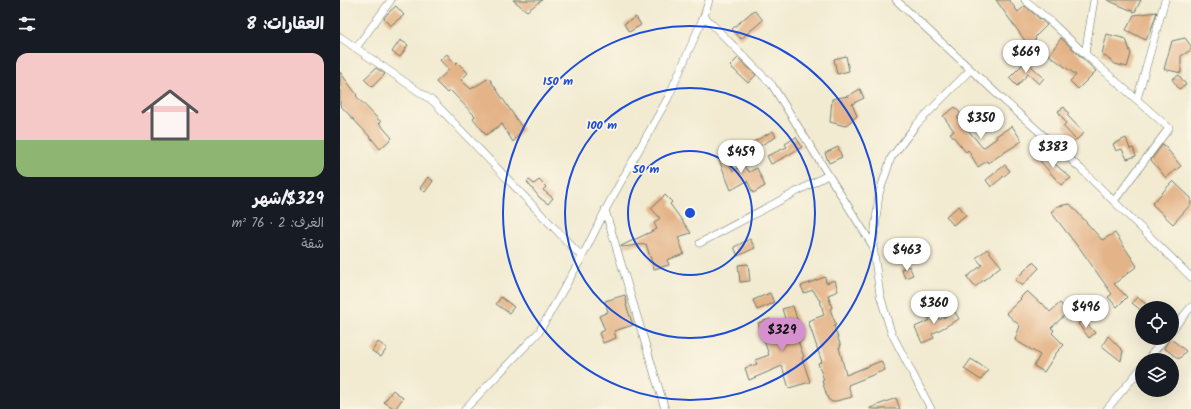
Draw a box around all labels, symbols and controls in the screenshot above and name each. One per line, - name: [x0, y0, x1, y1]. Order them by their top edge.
- text: العقارات: 8: [246, 11, 324, 38]
- icon: filters: [16, 13, 38, 35]
- pin: $669: [1002, 40, 1050, 74]
- text: $669: [1012, 42, 1040, 63]
- text: 150 m: [543, 72, 573, 91]
- icon: home: [134, 79, 206, 151]
- pin: $350: [957, 106, 1005, 140]
- text: $350: [967, 108, 995, 129]
- text: 100 m: [587, 116, 617, 135]
- pin: $383: [1029, 135, 1077, 169]
- text: $383: [1038, 137, 1068, 158]
- pin: $459: [717, 140, 765, 174]
- text: $459: [727, 142, 755, 163]
- text: 50 m: [632, 160, 660, 179]
- text: $329/شهر: [253, 186, 324, 213]
- centre of rings: [683, 206, 697, 220]
- text: الغرف: 2 · 76 m²: [232, 213, 324, 234]
- text: شقة: [301, 234, 324, 255]
- pin: $463: [883, 238, 931, 272]
- text: $463: [893, 240, 921, 261]
- pin: $360: [910, 291, 958, 325]
- text: $360: [920, 293, 948, 314]
- pin: $496: [1062, 295, 1110, 329]
- text: $496: [1072, 297, 1100, 318]
- map controls: [1135, 301, 1179, 397]
- button: locate: [1135, 301, 1179, 345]
- pin: $329: [758, 318, 806, 352]
- text: $329: [768, 320, 796, 341]
- button: layers: [1135, 353, 1179, 397]

